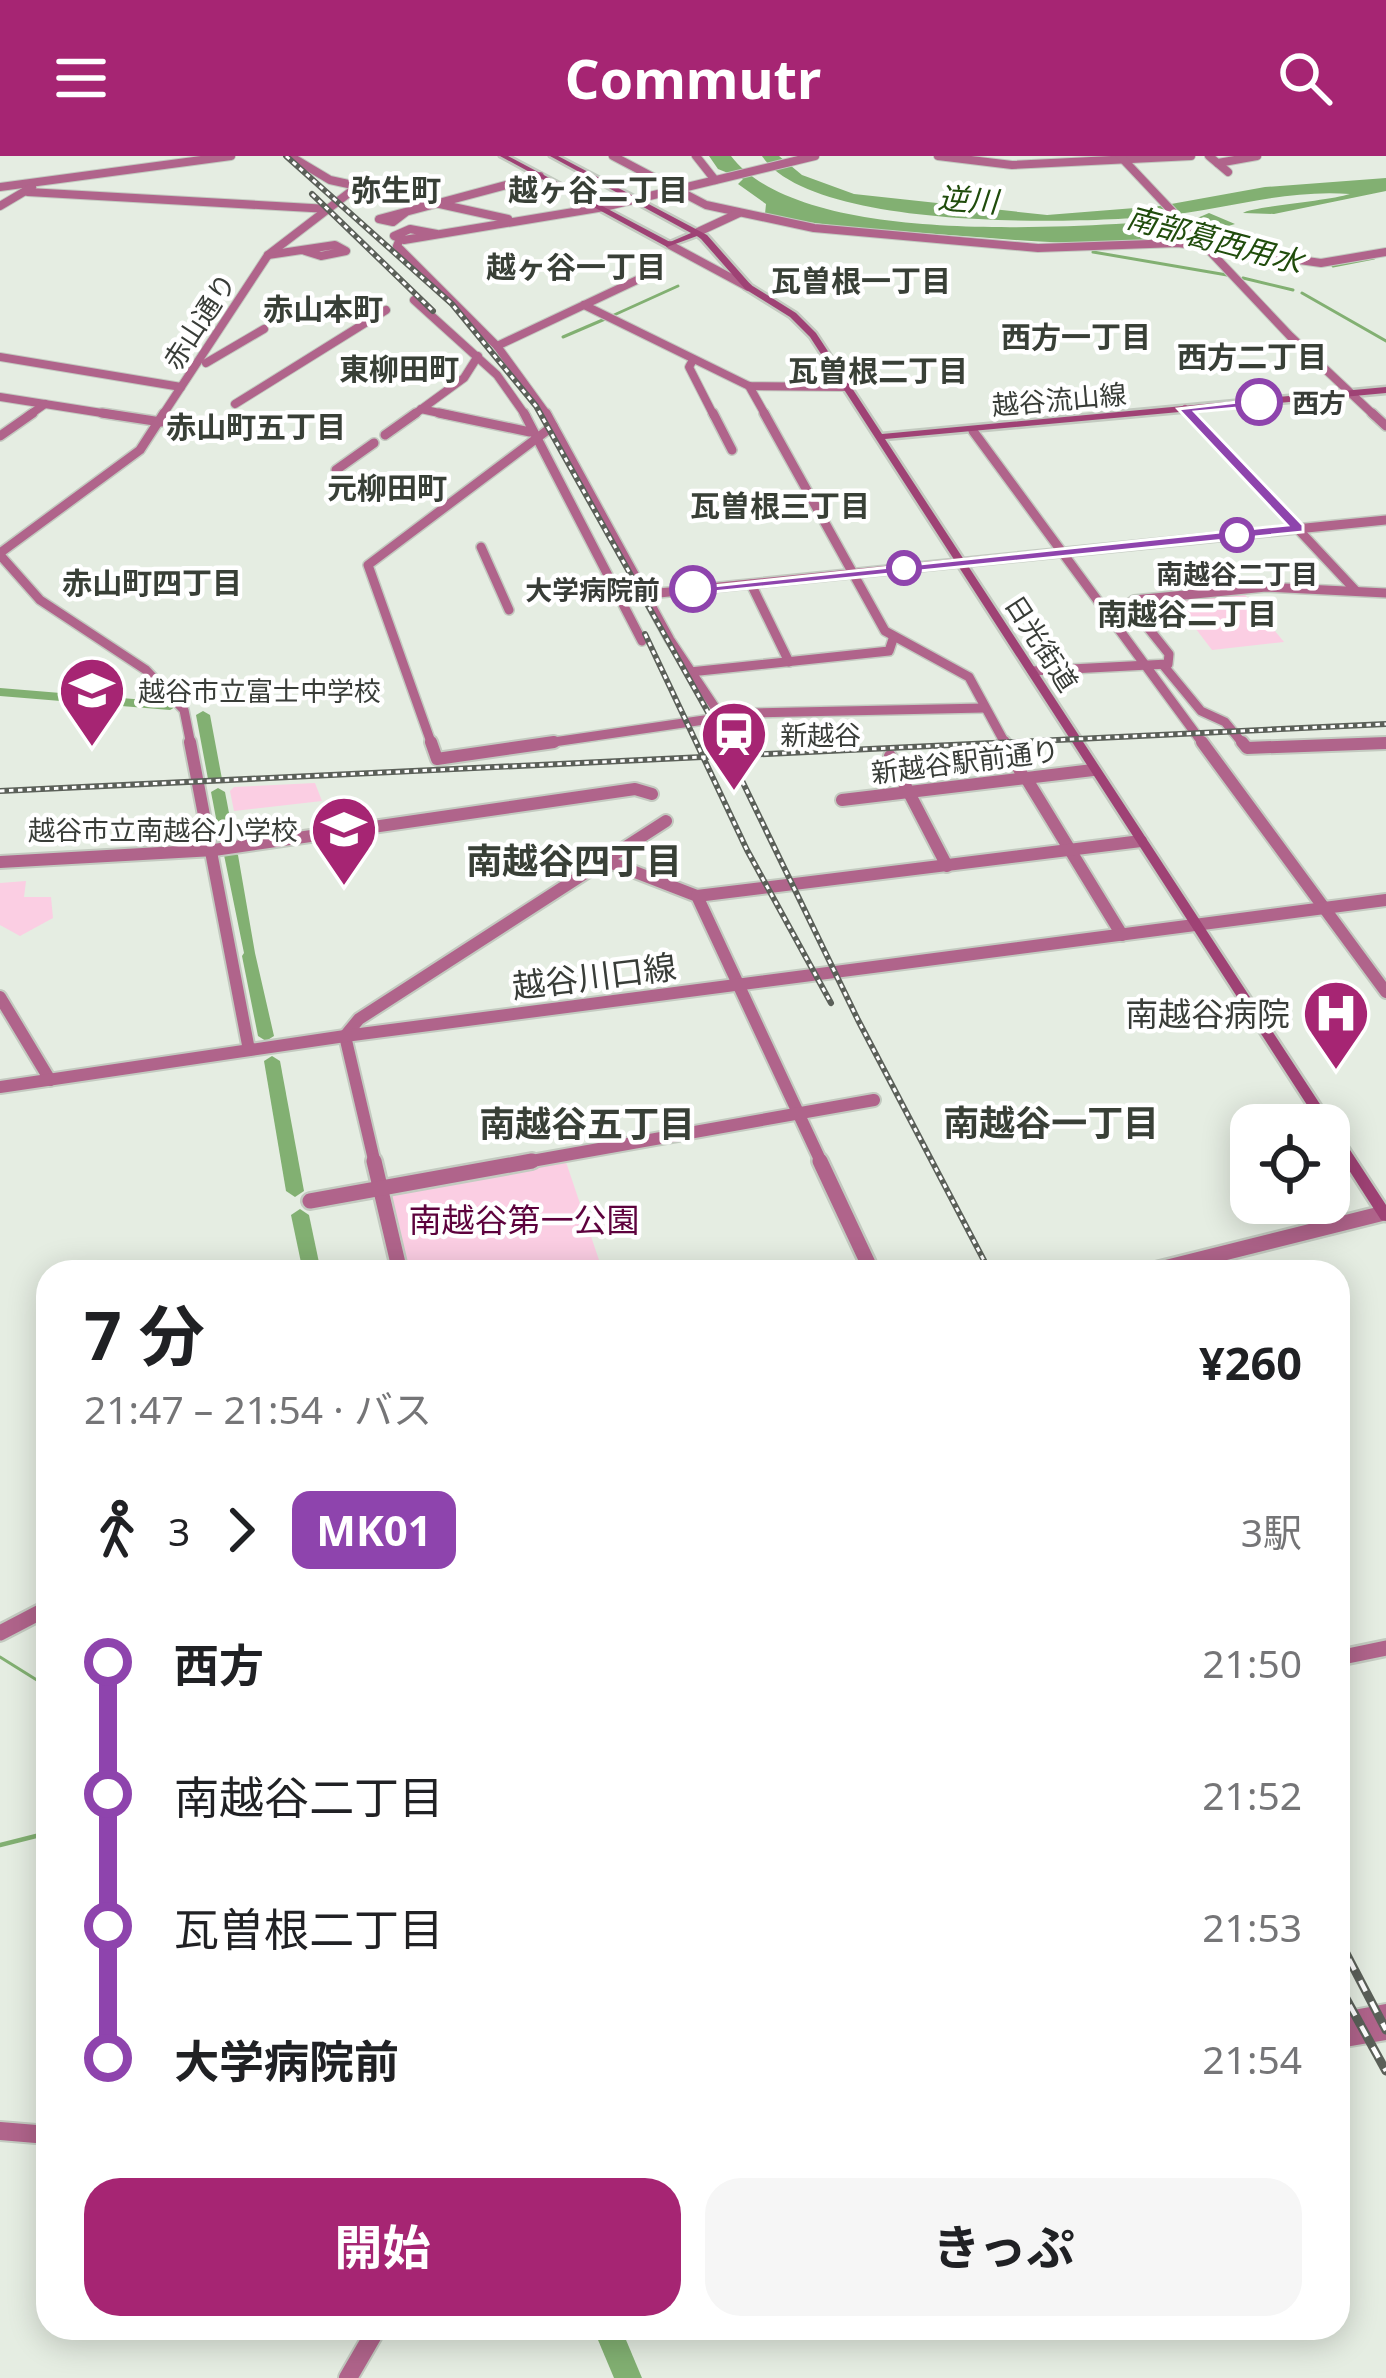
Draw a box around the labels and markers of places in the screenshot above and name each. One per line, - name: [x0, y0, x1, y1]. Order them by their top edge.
- marker: 西方: [1237, 380, 1281, 424]
- place label: 西方: [1292, 384, 1346, 421]
- marker: 南越谷二丁目: [1221, 519, 1253, 551]
- unlabelled marker: [888, 552, 920, 584]
- place label: 南越谷二丁目: [1156, 555, 1318, 592]
- marker: 大学病院前: [671, 567, 715, 611]
- place label: 大学病院前: [525, 571, 660, 608]
- school or university icon: 越谷市立富士中学校: [57, 655, 127, 749]
- place label: 越谷市立富士中学校: [138, 672, 381, 709]
- station icon: 新越谷: [699, 699, 769, 793]
- place label: 新越谷: [780, 716, 861, 753]
- school or university icon: 越谷市立南越谷小学校: [309, 794, 379, 888]
- place label: 越谷市立南越谷小学校: [28, 811, 298, 848]
- hospital icon: 南越谷病院: [1301, 978, 1371, 1072]
- place label: 南越谷病院: [1125, 991, 1290, 1036]

